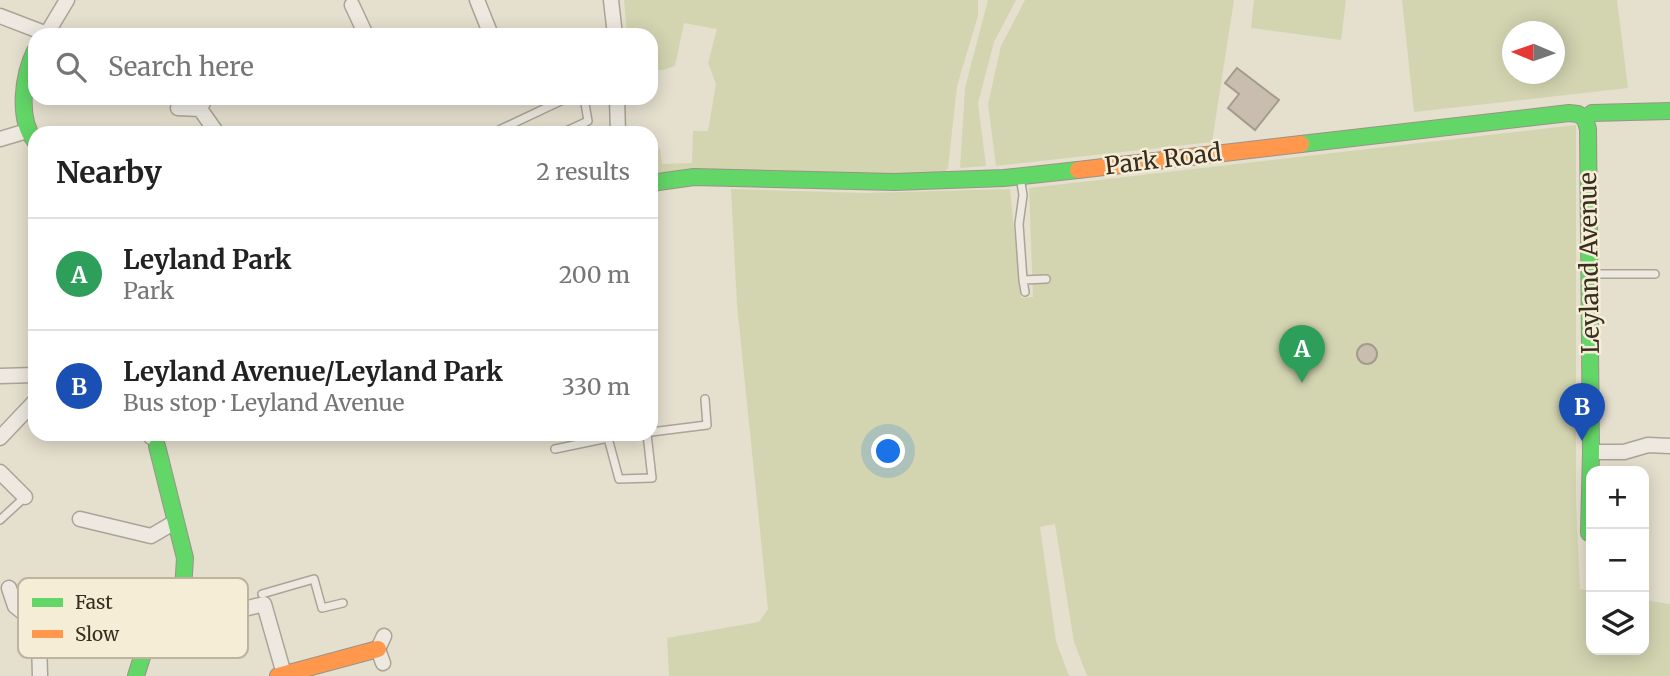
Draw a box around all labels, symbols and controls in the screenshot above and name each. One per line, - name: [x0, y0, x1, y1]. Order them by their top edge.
- north arrow: [1502, 21, 1565, 84]
- search box: [28, 28, 658, 105]
- icon: search: [52, 48, 90, 86]
- text: Search here: [108, 50, 254, 83]
- street label: Park Road: [1103, 136, 1223, 182]
- text: Nearby: [56, 153, 162, 191]
- text: 2 results: [536, 157, 630, 186]
- street label: Leyland Avenue: [1572, 172, 1606, 354]
- text: Leyland Park: [123, 243, 291, 276]
- text: A: [71, 260, 87, 289]
- text: 200 m: [559, 260, 630, 289]
- text: Park: [123, 276, 174, 305]
- pin: A: [1279, 325, 1325, 383]
- text: Leyland Avenue/Leyland Park: [123, 355, 503, 388]
- text: B: [71, 372, 87, 401]
- text: 330 m: [562, 372, 630, 401]
- pin: B: [1559, 383, 1605, 441]
- text: Bus stop · Leyland Avenue: [123, 388, 405, 417]
- your location: [871, 434, 905, 468]
- map controls: [1586, 466, 1649, 655]
- button: +: [1586, 466, 1649, 529]
- button: −: [1586, 529, 1649, 592]
- legend: [18, 578, 248, 658]
- text: Fast: [75, 590, 113, 614]
- button: layers: [1586, 592, 1649, 655]
- text: Slow: [75, 622, 120, 646]

